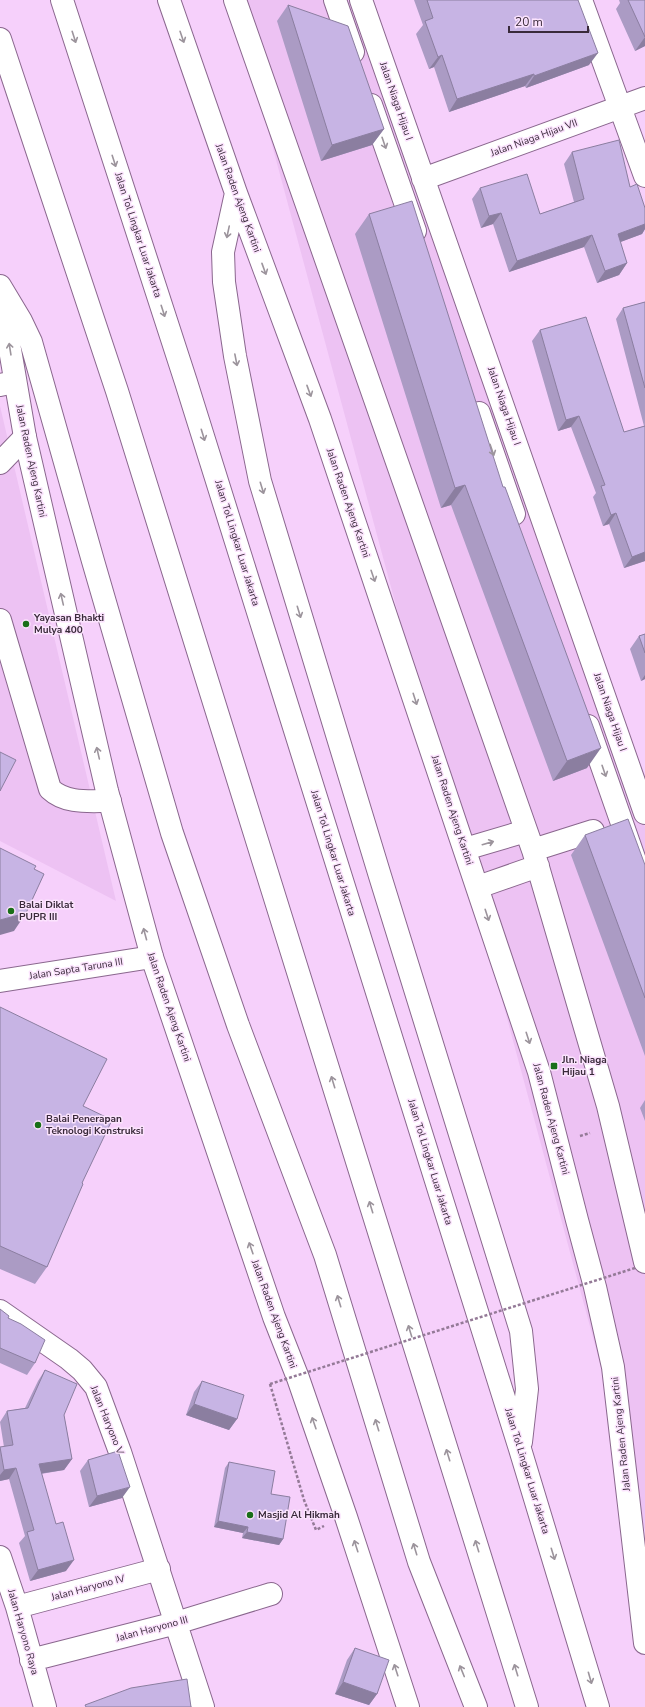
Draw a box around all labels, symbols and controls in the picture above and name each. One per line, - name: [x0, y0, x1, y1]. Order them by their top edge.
- scale bar: [509, 8, 588, 34]
- text: 20 m: [515, 14, 543, 30]
- one-way arrow: [71, 30, 78, 43]
- one-way arrow: [179, 30, 186, 43]
- street label: Jalan Niaga Hijau I: [376, 59, 416, 142]
- street label: Jalan Niaga Hijau VII: [488, 116, 579, 161]
- one-way arrow: [381, 136, 389, 148]
- street label: Jalan Raden Ajeng Kartini: [211, 141, 264, 254]
- one-way arrow: [111, 154, 118, 167]
- street label: Jalan Tol Lingkar Luar Jakarta: [111, 170, 165, 299]
- one-way arrow: [223, 225, 231, 238]
- one-way arrow: [261, 263, 269, 275]
- one-way arrow: [160, 304, 167, 317]
- one-way arrow: [6, 343, 14, 356]
- one-way arrow: [232, 353, 240, 366]
- street label: Jalan Niaga Hijau I: [484, 364, 524, 447]
- one-way arrow: [306, 385, 314, 397]
- street label: Jalan Raden Ajeng Kartini: [12, 402, 50, 519]
- one-way arrow: [200, 428, 207, 441]
- one-way arrow: [489, 444, 496, 457]
- street label: Jalan Raden Ajeng Kartini: [322, 446, 373, 560]
- street label: Jalan Tol Lingkar Luar Jakarta: [211, 477, 263, 608]
- one-way arrow: [259, 481, 266, 494]
- one-way arrow: [370, 569, 377, 582]
- one-way arrow: [58, 593, 66, 606]
- one-way arrow: [296, 606, 304, 618]
- place label: Yayasan Bhakti Mulya 400: [33, 611, 104, 637]
- marker: Yayasan Bhakti Mulya 400: [21, 619, 31, 629]
- street label: Jalan Niaga Hijau I: [590, 670, 630, 753]
- one-way arrow: [411, 692, 419, 704]
- one-way arrow: [93, 747, 101, 760]
- street label: Jalan Raden Ajeng Kartini: [427, 752, 476, 867]
- one-way arrow: [601, 765, 608, 778]
- street label: Jalan Tol Lingkar Luar Jakarta: [307, 787, 359, 918]
- one-way arrow: [481, 839, 494, 846]
- place label: Balai Diklat PUPR III: [19, 898, 73, 924]
- marker: Balai Diklat PUPR III: [6, 906, 16, 916]
- one-way arrow: [484, 908, 491, 921]
- one-way arrow: [141, 928, 149, 941]
- street label: Jalan Raden Ajeng Kartini: [143, 950, 194, 1064]
- street label: Jalan Sapta Taruna III: [27, 955, 124, 983]
- one-way arrow: [525, 1032, 532, 1045]
- place label: Jln. Niaga Hijau 1: [561, 1053, 607, 1079]
- street label: Jalan Raden Ajeng Kartini: [529, 1061, 573, 1176]
- marker: Jln. Niaga Hijau 1: [549, 1061, 559, 1071]
- one-way arrow: [329, 1076, 336, 1089]
- street label: Jalan Tol Lingkar Luar Jakarta: [404, 1096, 456, 1227]
- place label: Balai Penerapan Teknologi Konstruksi: [46, 1112, 143, 1138]
- marker: Balai Penerapan Teknologi Konstruksi: [33, 1120, 43, 1130]
- one-way arrow: [367, 1200, 374, 1213]
- one-way arrow: [247, 1242, 254, 1255]
- street label: Jalan Raden Ajeng Kartini: [247, 1257, 300, 1370]
- one-way arrow: [335, 1294, 342, 1307]
- one-way arrow: [406, 1324, 413, 1337]
- street label: Jalan Raden Ajeng Kartini: [608, 1376, 634, 1493]
- street label: Jalan Haryono V: [86, 1383, 127, 1457]
- street label: Jalan Tol Lingkar Luar Jakarta: [501, 1405, 553, 1536]
- one-way arrow: [309, 1418, 317, 1430]
- one-way arrow: [373, 1419, 380, 1432]
- one-way arrow: [444, 1449, 452, 1461]
- place label: Masjid Al Hikmah: [258, 1508, 340, 1522]
- marker: Masjid Al Hikmah: [245, 1510, 255, 1520]
- one-way arrow: [473, 1539, 480, 1552]
- one-way arrow: [351, 1541, 359, 1553]
- one-way arrow: [411, 1543, 418, 1556]
- one-way arrow: [550, 1547, 557, 1560]
- street label: Jalan Haryono IV: [49, 1571, 126, 1605]
- street label: Jalan Haryono Raya: [4, 1587, 42, 1676]
- street label: Jalan Haryono III: [113, 1613, 190, 1646]
- one-way arrow: [512, 1663, 519, 1676]
- one-way arrow: [392, 1664, 399, 1677]
- one-way arrow: [457, 1665, 465, 1677]
- one-way arrow: [587, 1671, 594, 1684]

